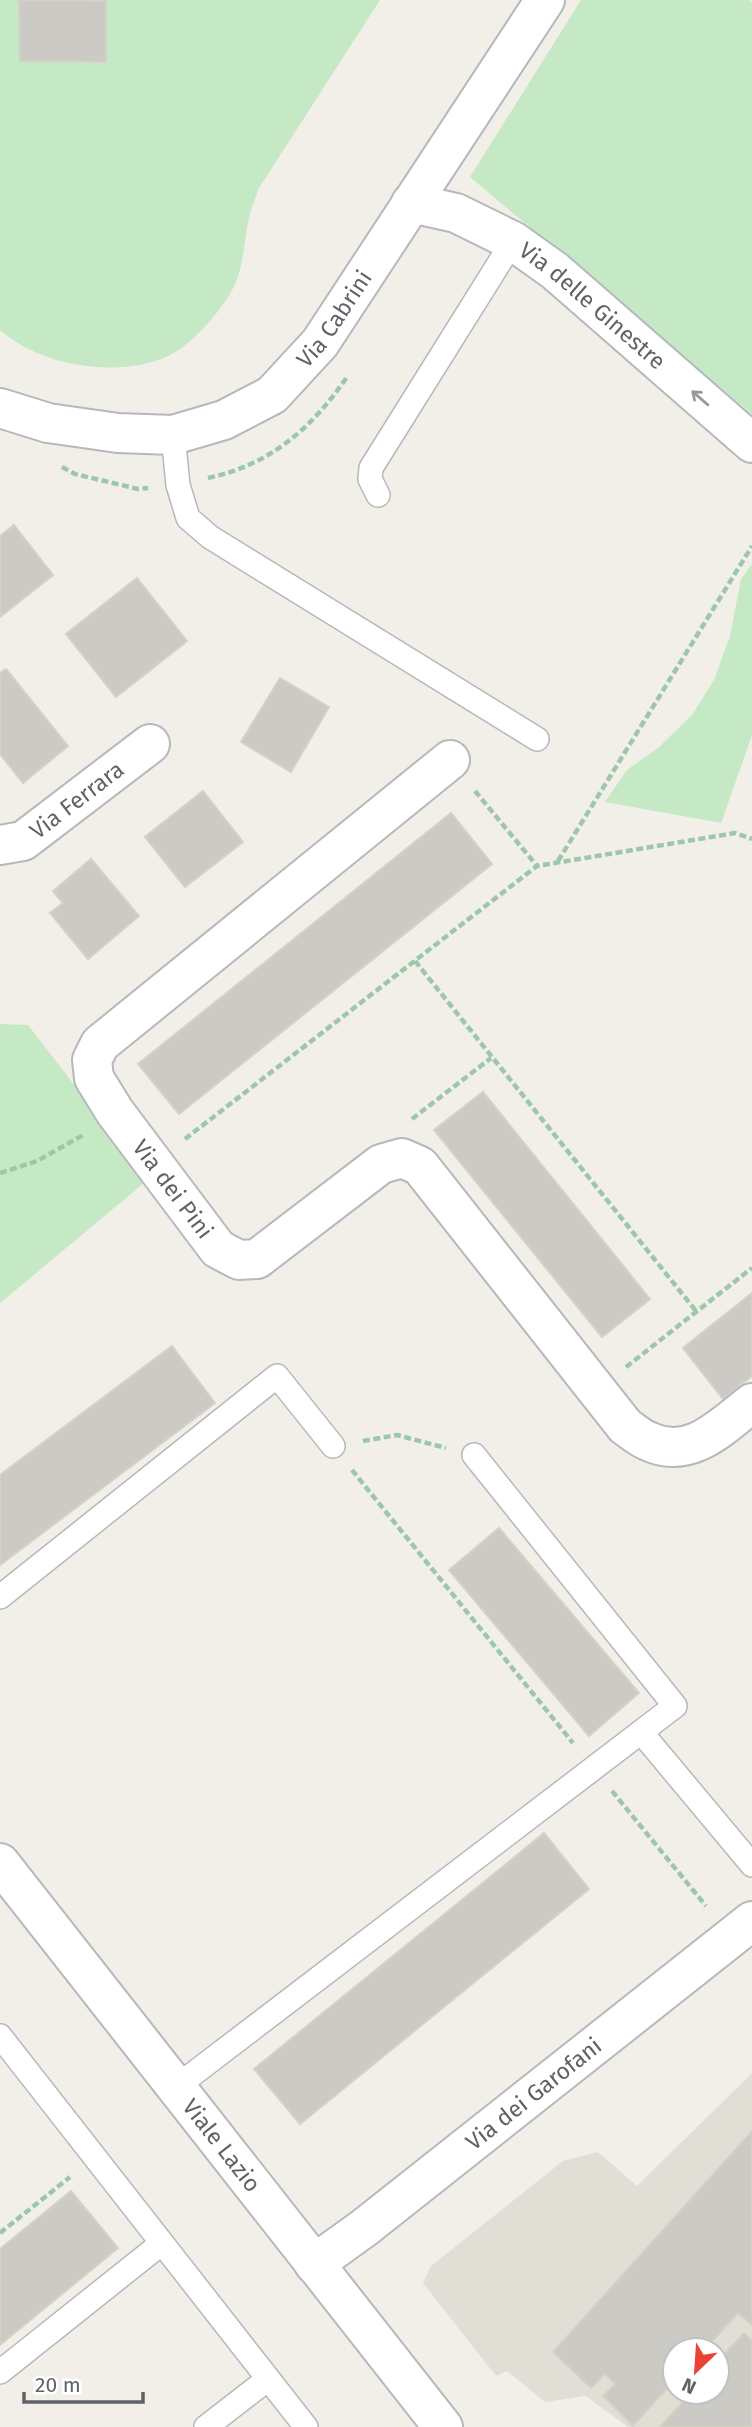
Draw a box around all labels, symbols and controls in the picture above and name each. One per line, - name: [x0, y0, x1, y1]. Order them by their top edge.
- street label: Via delle Ginestre: [514, 236, 671, 375]
- street label: Via Cabrini: [291, 265, 378, 373]
- one-way arrow: [692, 390, 710, 406]
- street label: Via Ferrara: [24, 755, 129, 845]
- street label: Via dei Pini: [127, 1134, 219, 1244]
- street label: Via dei Garofani: [460, 2031, 607, 2156]
- street label: Viale Lazio: [177, 2093, 267, 2197]
- north arrow: [661, 2336, 731, 2406]
- scale bar: [24, 2360, 144, 2404]
- text: 20 m: [35, 2372, 81, 2398]
- text: N: [678, 2373, 700, 2399]

